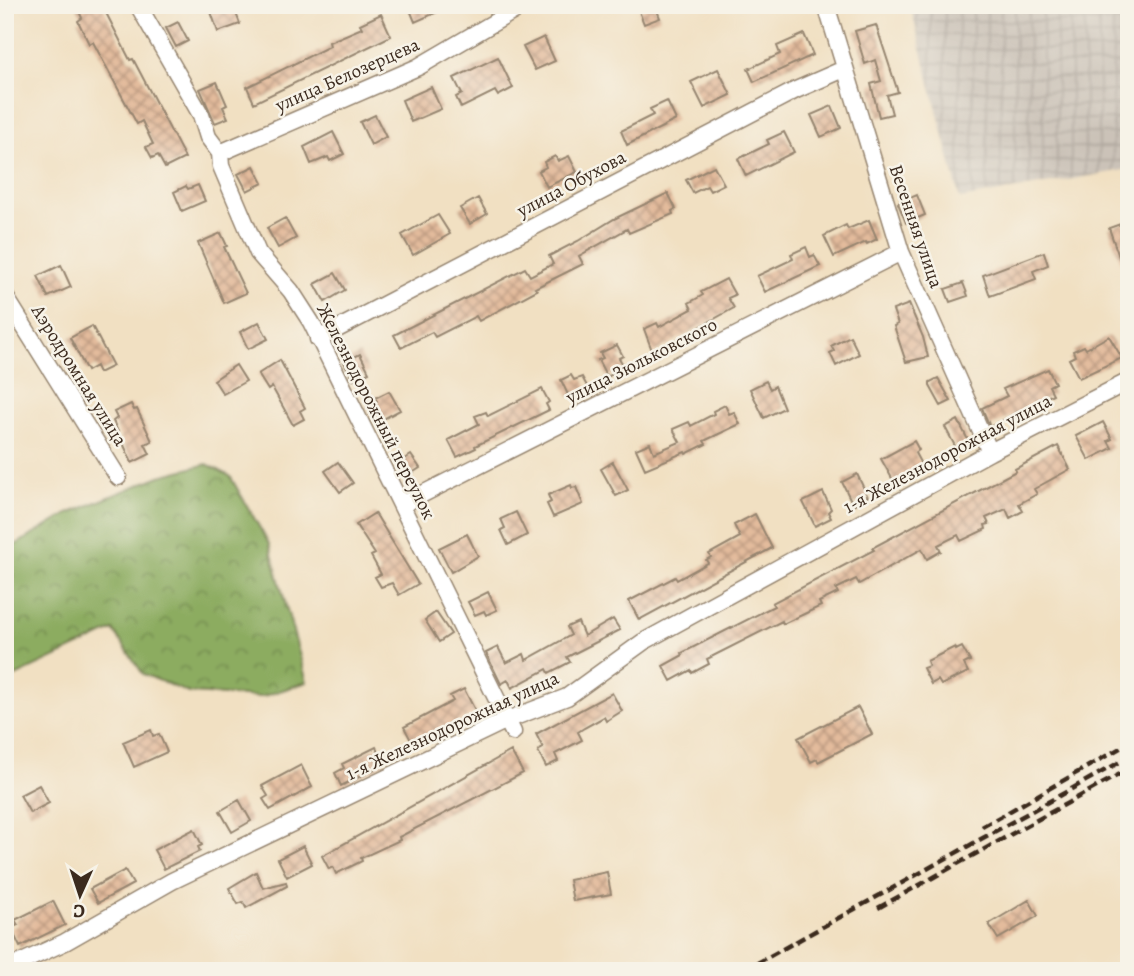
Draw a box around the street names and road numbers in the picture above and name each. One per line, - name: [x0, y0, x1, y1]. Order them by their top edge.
- street label: улица Белозерцева: [270, 31, 424, 119]
- street label: улица Обухова: [511, 144, 631, 224]
- street label: Весенняя улица: [883, 161, 949, 292]
- street label: Аэродромная улица: [25, 299, 133, 451]
- street label: Железнодорожный переулок: [310, 299, 442, 524]
- street label: улица Зюльковского: [560, 311, 722, 411]
- street label: 1-я Железнодорожная улица: [839, 388, 1056, 520]
- street label: 1-я Железнодорожная улица: [342, 665, 563, 787]

